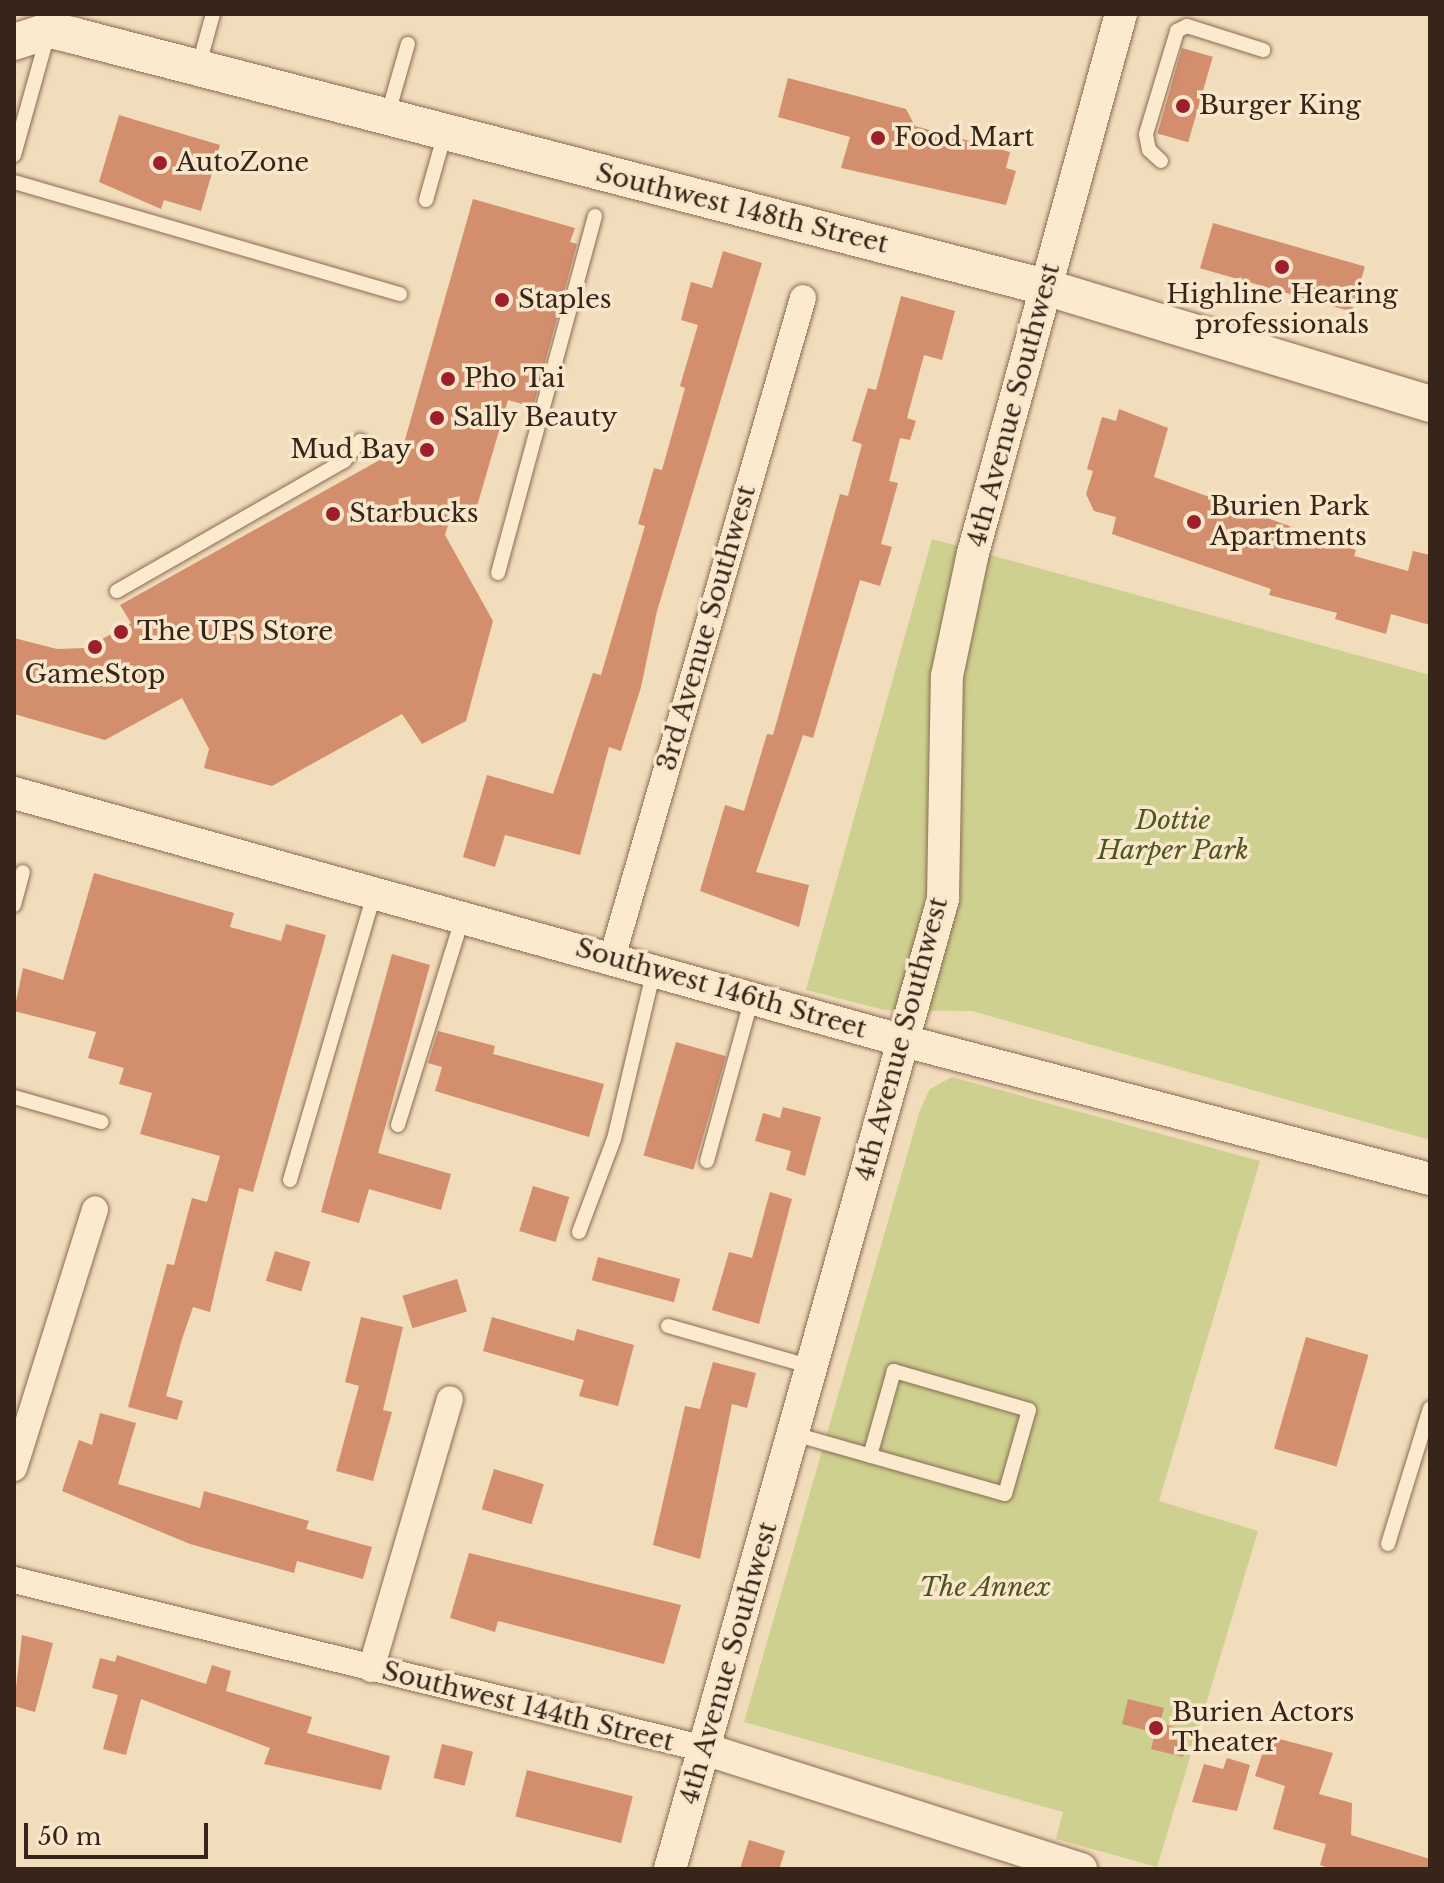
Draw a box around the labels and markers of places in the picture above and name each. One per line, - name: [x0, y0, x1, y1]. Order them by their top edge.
- place label: Burger King: [1199, 90, 1361, 122]
- marker: Burger King: [1174, 97, 1192, 115]
- place label: Food Mart: [894, 122, 1034, 154]
- marker: Food Mart: [869, 129, 887, 147]
- place label: AutoZone: [176, 147, 309, 179]
- marker: AutoZone: [151, 154, 169, 172]
- marker: Highline Hearing professionals: [1273, 258, 1291, 276]
- place label: Highline Hearing professionals: [1166, 279, 1398, 340]
- place label: Staples: [518, 284, 612, 316]
- marker: Staples: [493, 291, 511, 309]
- place label: Pho Tai: [464, 363, 566, 395]
- marker: Pho Tai: [439, 370, 457, 388]
- place label: Sally Beauty: [453, 402, 618, 434]
- marker: Sally Beauty: [428, 409, 446, 427]
- place label: Mud Bay: [290, 434, 411, 466]
- marker: Mud Bay: [418, 441, 436, 459]
- place label: Burien Park Apartments: [1210, 491, 1369, 552]
- place label: Starbucks: [349, 498, 478, 530]
- marker: Starbucks: [324, 505, 342, 523]
- marker: Burien Park Apartments: [1185, 513, 1203, 531]
- place label: The UPS Store: [137, 616, 333, 648]
- marker: The UPS Store: [112, 623, 130, 641]
- marker: GameStop: [86, 638, 104, 656]
- place label: GameStop: [25, 659, 165, 691]
- place label: Burien Actors Theater: [1172, 1697, 1355, 1758]
- marker: Burien Actors Theater: [1147, 1719, 1165, 1737]

